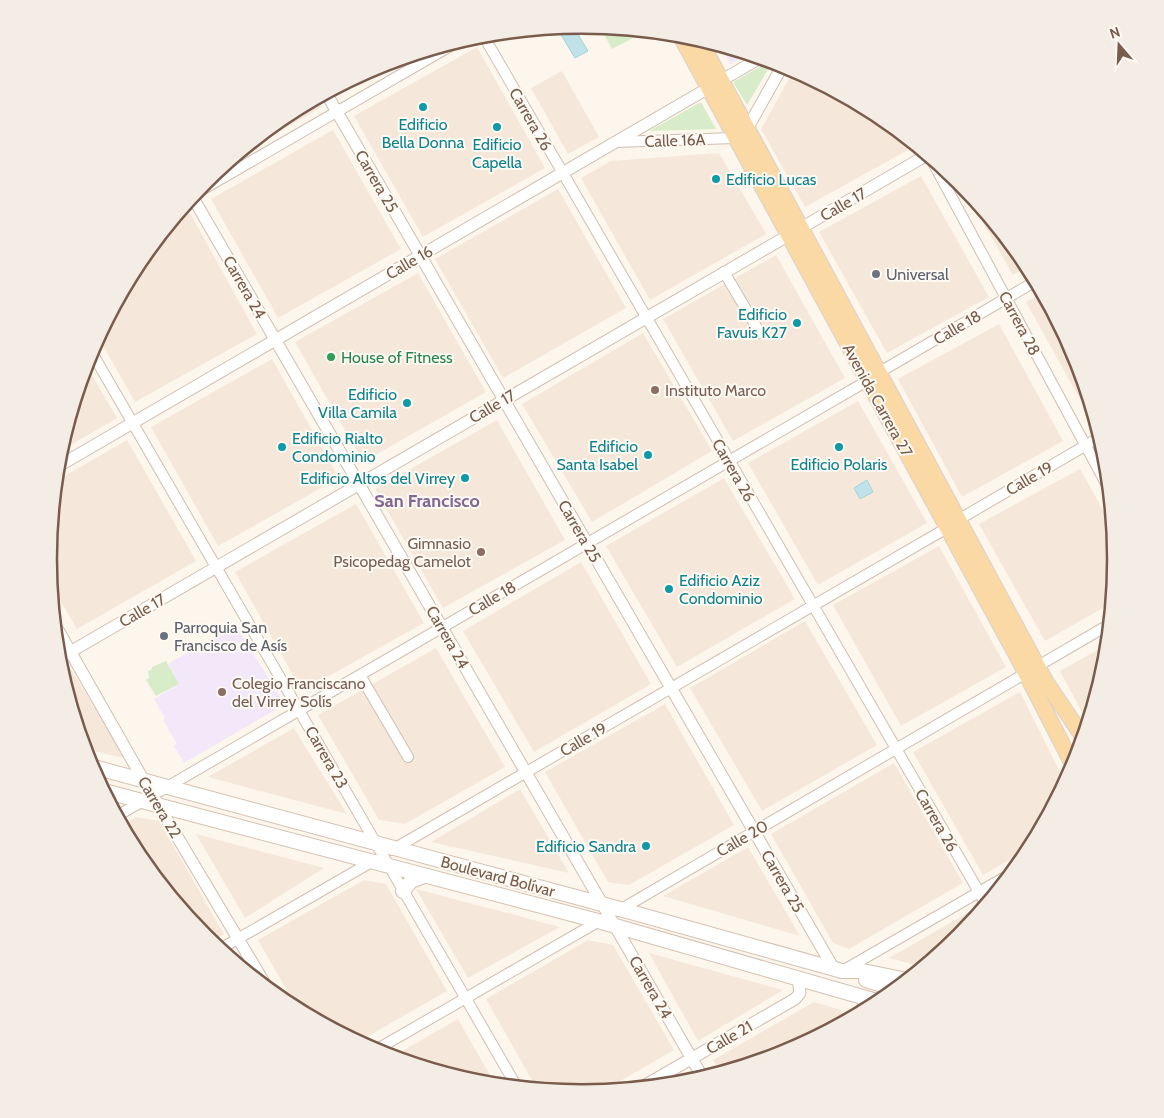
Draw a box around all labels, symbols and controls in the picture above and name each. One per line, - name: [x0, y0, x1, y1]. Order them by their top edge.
- north arrow: [1094, 20, 1144, 70]
- text: N: [1107, 23, 1122, 43]
- street label: Carrera 26: [505, 84, 556, 154]
- marker: Edificio Bella Donna: [417, 101, 429, 113]
- place label: Edificio Bella Donna: [382, 115, 465, 152]
- marker: Edificio Capella: [491, 121, 503, 133]
- street label: Calle 16A: [644, 130, 706, 151]
- place label: Edificio Capella: [472, 135, 522, 172]
- street label: Carrera 25: [351, 147, 402, 216]
- place label: Edificio Lucas: [726, 170, 817, 189]
- marker: Edificio Lucas: [710, 173, 722, 185]
- street label: Calle 17: [817, 184, 870, 225]
- street label: Calle 16: [382, 241, 436, 283]
- street label: Carrera 24: [219, 252, 270, 322]
- place label: Universal: [886, 265, 949, 284]
- marker: Universal: [870, 268, 882, 280]
- street label: Carrera 28: [995, 288, 1044, 359]
- place label: Edificio Favuis K27: [717, 305, 787, 342]
- street label: Calle 18: [930, 306, 984, 349]
- marker: Edificio Favuis K27: [791, 317, 803, 329]
- street label: Avenida Carrera 27: [839, 341, 916, 460]
- place label: House of Fitness: [341, 348, 453, 367]
- marker: House of Fitness: [325, 351, 337, 363]
- place label: Instituto Marco: [665, 381, 766, 400]
- marker: Instituto Marco: [649, 384, 661, 396]
- place label: Edificio Villa Camila: [318, 385, 397, 422]
- street label: Calle 17: [466, 386, 519, 427]
- marker: Edificio Villa Camila: [401, 397, 413, 409]
- place label: Edificio Rialto Condominio: [292, 429, 383, 466]
- street label: Carrera 26: [708, 435, 759, 505]
- place label: Edificio Santa Isabel: [556, 437, 638, 474]
- marker: Edificio Rialto Condominio: [276, 441, 288, 453]
- marker: Edificio Polaris: [833, 441, 845, 453]
- marker: Edificio Santa Isabel: [642, 449, 654, 461]
- place label: Edificio Polaris: [791, 455, 888, 474]
- street label: Calle 19: [1002, 457, 1056, 499]
- place label: Edificio Altos del Virrey: [300, 469, 455, 488]
- marker: Edificio Altos del Virrey: [459, 472, 471, 484]
- district label: San Francisco: [374, 490, 480, 512]
- street label: Carrera 25: [554, 497, 605, 566]
- place label: Gimnasio Psicopedag Camelot: [333, 534, 472, 571]
- marker: Gimnasio Psicopedag Camelot: [475, 546, 487, 558]
- place label: Edificio Aziz Condominio: [679, 571, 763, 608]
- street label: Calle 18: [465, 577, 519, 620]
- marker: Edificio Aziz Condominio: [663, 583, 675, 595]
- street label: Calle 17: [116, 590, 169, 631]
- street label: Carrera 24: [422, 602, 473, 672]
- place label: Parroquia San Francisco de Asís: [174, 618, 288, 655]
- marker: Parroquia San Francisco de Asís: [158, 630, 170, 642]
- place label: Colegio Franciscano del Virrey Solís: [232, 674, 366, 711]
- marker: Colegio Franciscano del Virrey Solís: [216, 686, 228, 698]
- street label: Calle 19: [556, 718, 610, 760]
- street label: Carrera 23: [301, 723, 352, 792]
- street label: Carrera 22: [134, 773, 185, 842]
- street label: Carrera 26: [911, 785, 962, 855]
- street label: Calle 20: [713, 816, 771, 861]
- place label: Edificio Sandra: [536, 837, 636, 856]
- marker: Edificio Sandra: [640, 840, 652, 852]
- street label: Carrera 25: [757, 847, 808, 916]
- street label: Boulevard Bolívar: [439, 852, 558, 901]
- street label: Carrera 24: [625, 952, 676, 1022]
- street label: Calle 21: [703, 1017, 756, 1058]

